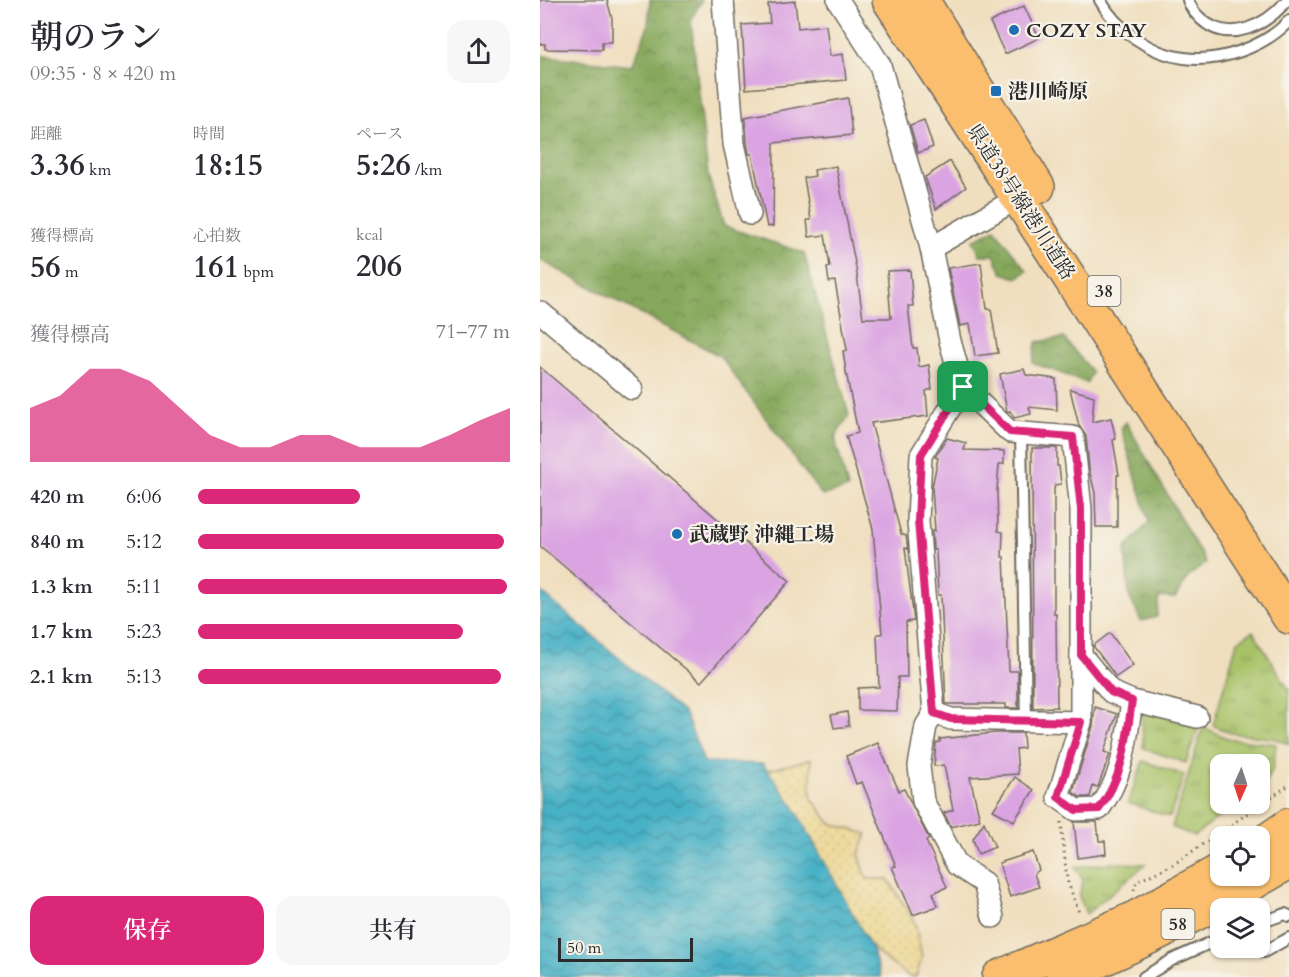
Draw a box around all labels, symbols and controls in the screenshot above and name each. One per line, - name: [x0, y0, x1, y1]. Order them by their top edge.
- text: 朝のラン: [30, 15, 162, 60]
- place label: COZY STAY: [1026, 17, 1147, 44]
- button: share: [447, 20, 510, 83]
- marker: COZY STAY: [1007, 23, 1021, 37]
- text: 09:35 · 8 × 420 m: [30, 60, 176, 87]
- place label: 港川崎原: [1008, 78, 1088, 105]
- marker: 港川崎原: [989, 84, 1003, 98]
- street label: 県道38号線港川道路: [961, 119, 1081, 285]
- text: 距離: [30, 123, 62, 145]
- text: 時間: [193, 123, 225, 145]
- text: ペース: [356, 123, 403, 145]
- text: 3.36: [30, 145, 85, 186]
- text: 18:15: [193, 145, 263, 186]
- text: 5:26: [356, 145, 411, 186]
- text: km: [85, 159, 111, 181]
- text: /km: [411, 159, 442, 181]
- text: kcal: [356, 224, 383, 246]
- text: 獲得標高: [30, 225, 94, 247]
- text: 心拍数: [193, 225, 241, 247]
- text: 206: [356, 246, 402, 287]
- text: 56: [30, 247, 61, 288]
- text: 161: [193, 247, 239, 288]
- text: m: [61, 261, 79, 283]
- text: bpm: [239, 261, 274, 283]
- road number: 38: [1088, 276, 1120, 306]
- text: 71–77 m: [436, 318, 510, 345]
- text: 獲得標高: [30, 321, 110, 348]
- pin: [937, 361, 988, 412]
- icon: arrive: [946, 370, 979, 403]
- text: 420 m: [30, 483, 85, 510]
- text: 6:06: [126, 483, 162, 510]
- place label: 武蔵野 沖縄工場: [689, 521, 834, 548]
- marker: 武蔵野 沖縄工場: [670, 527, 684, 541]
- text: 840 m: [30, 528, 85, 555]
- text: 5:12: [126, 528, 162, 555]
- text: 1.3 km: [30, 573, 93, 600]
- text: 5:11: [126, 573, 162, 600]
- text: 1.7 km: [30, 618, 93, 645]
- text: 5:23: [126, 618, 162, 645]
- text: 2.1 km: [30, 663, 93, 690]
- text: 5:13: [126, 663, 162, 690]
- north arrow: [1210, 754, 1270, 814]
- map controls: [1210, 754, 1270, 958]
- button: locate: [1210, 826, 1270, 886]
- button: 保存: [30, 896, 264, 965]
- button: 共有: [276, 896, 510, 965]
- button: layers: [1210, 898, 1270, 958]
- road number: 58: [1162, 909, 1194, 939]
- scale bar: [558, 935, 693, 962]
- text: 50 m: [567, 937, 601, 959]

